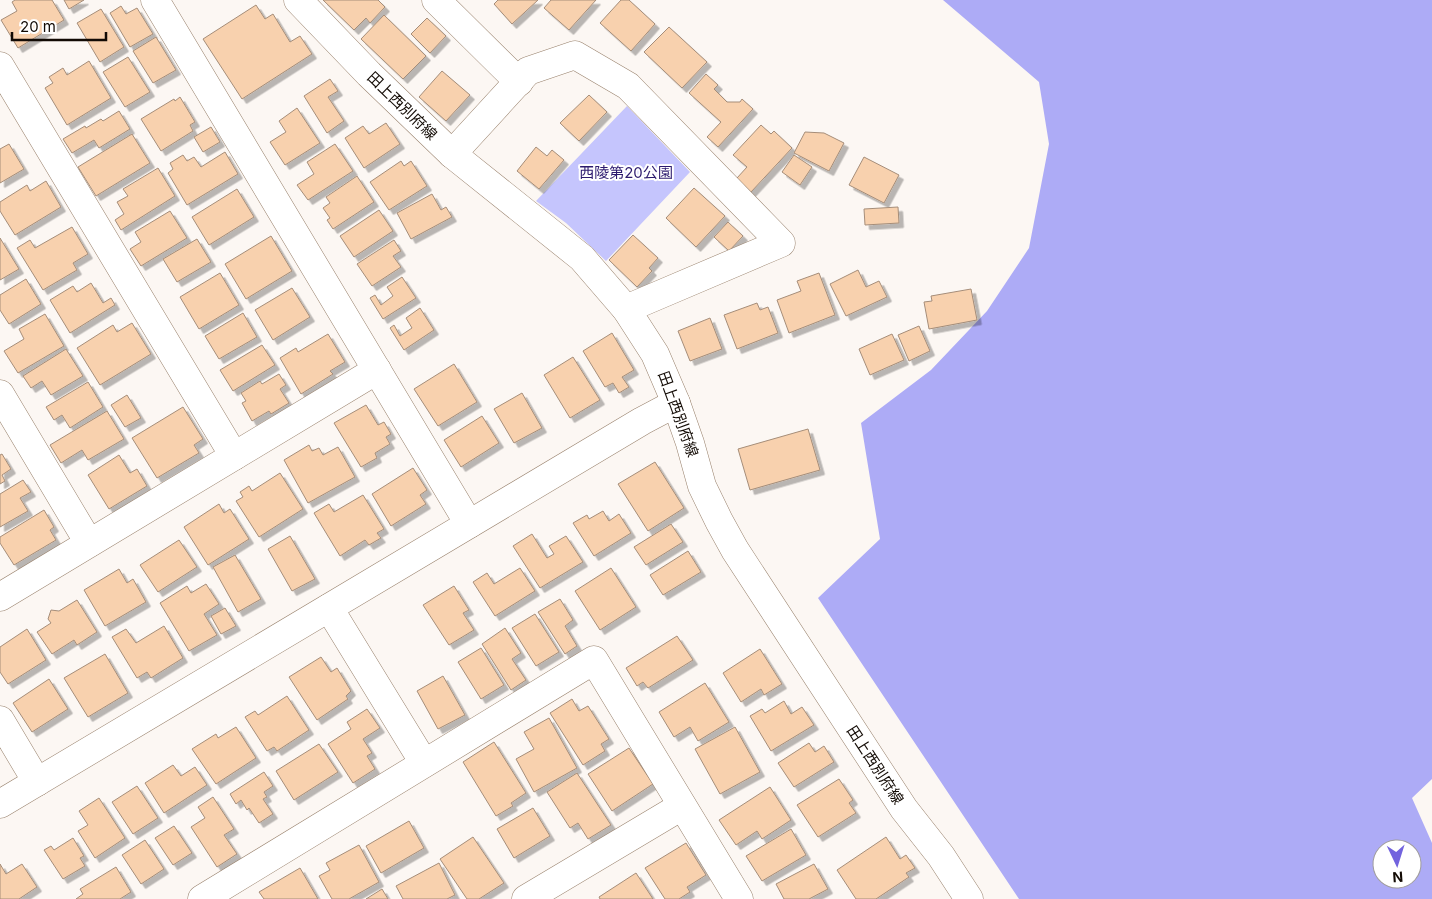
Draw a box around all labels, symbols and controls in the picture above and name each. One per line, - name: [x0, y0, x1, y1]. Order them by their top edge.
- scale bar: [12, 10, 106, 42]
- text: 20 m: [20, 17, 56, 36]
- street label: 田上西別府線: [363, 68, 441, 144]
- park label: 西陵第20公園: [579, 163, 673, 182]
- street label: 田上西別府線: [654, 368, 703, 459]
- street label: 田上西別府線: [843, 722, 908, 808]
- north arrow: [1372, 839, 1422, 889]
- text: N: [1392, 869, 1404, 886]

